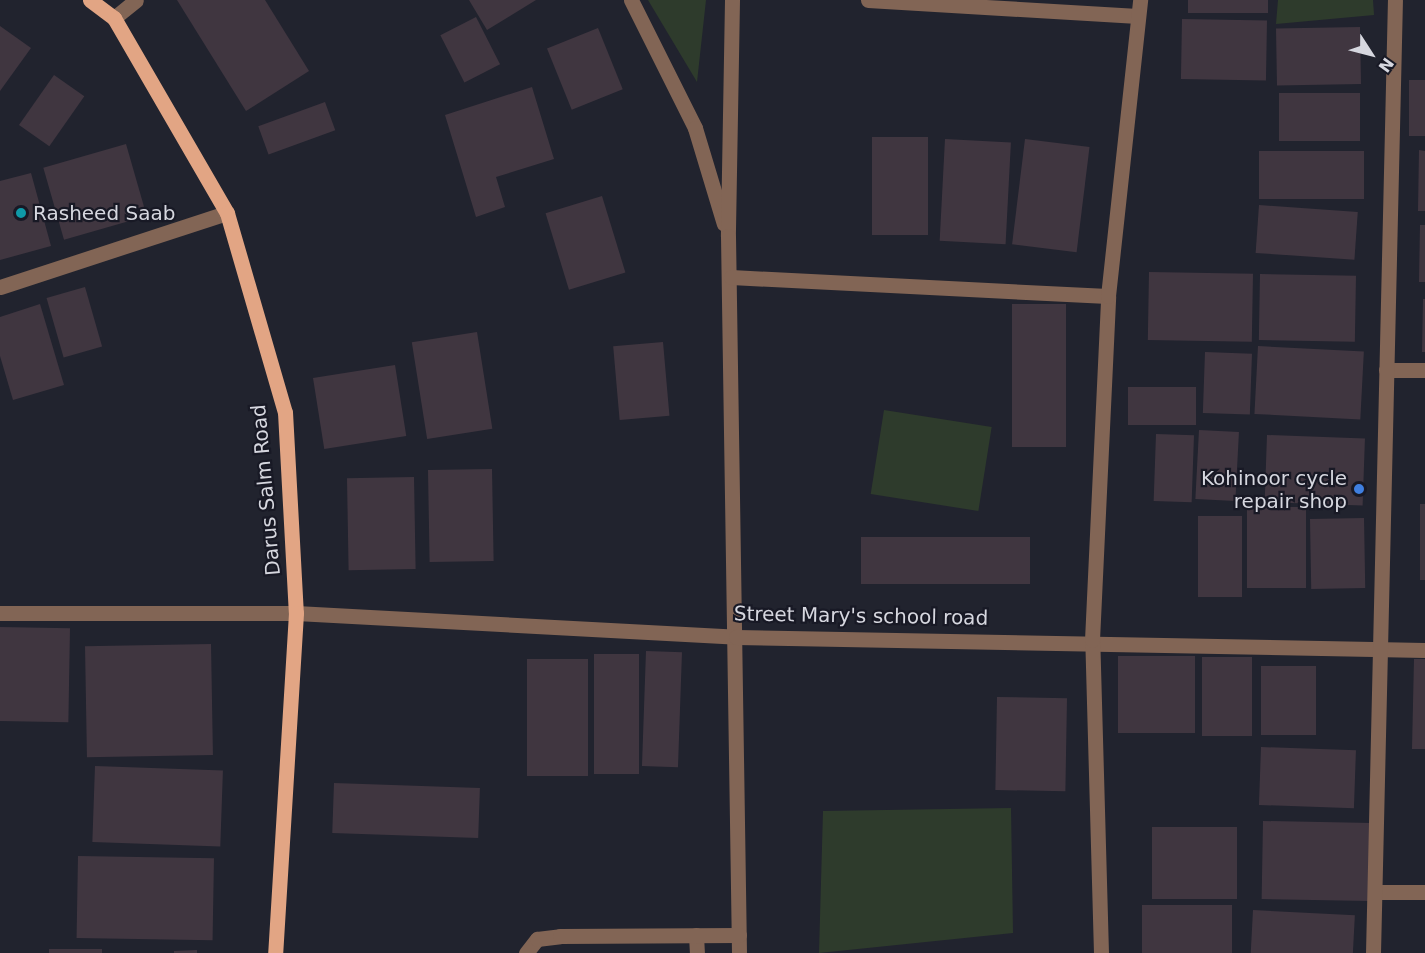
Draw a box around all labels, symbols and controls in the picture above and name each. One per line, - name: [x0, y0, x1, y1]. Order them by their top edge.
- north arrow: [1341, 24, 1401, 84]
- text: N: [1374, 54, 1398, 76]
- place label: Rasheed Saab: [33, 201, 175, 225]
- marker: Rasheed Saab: [14, 206, 28, 220]
- street label: Darus Salm Road: [247, 403, 285, 577]
- place label: Kohinoor cycle repair shop: [1201, 466, 1347, 513]
- marker: Kohinoor cycle repair shop: [1352, 482, 1366, 496]
- street label: Street Mary's school road: [734, 602, 988, 630]

